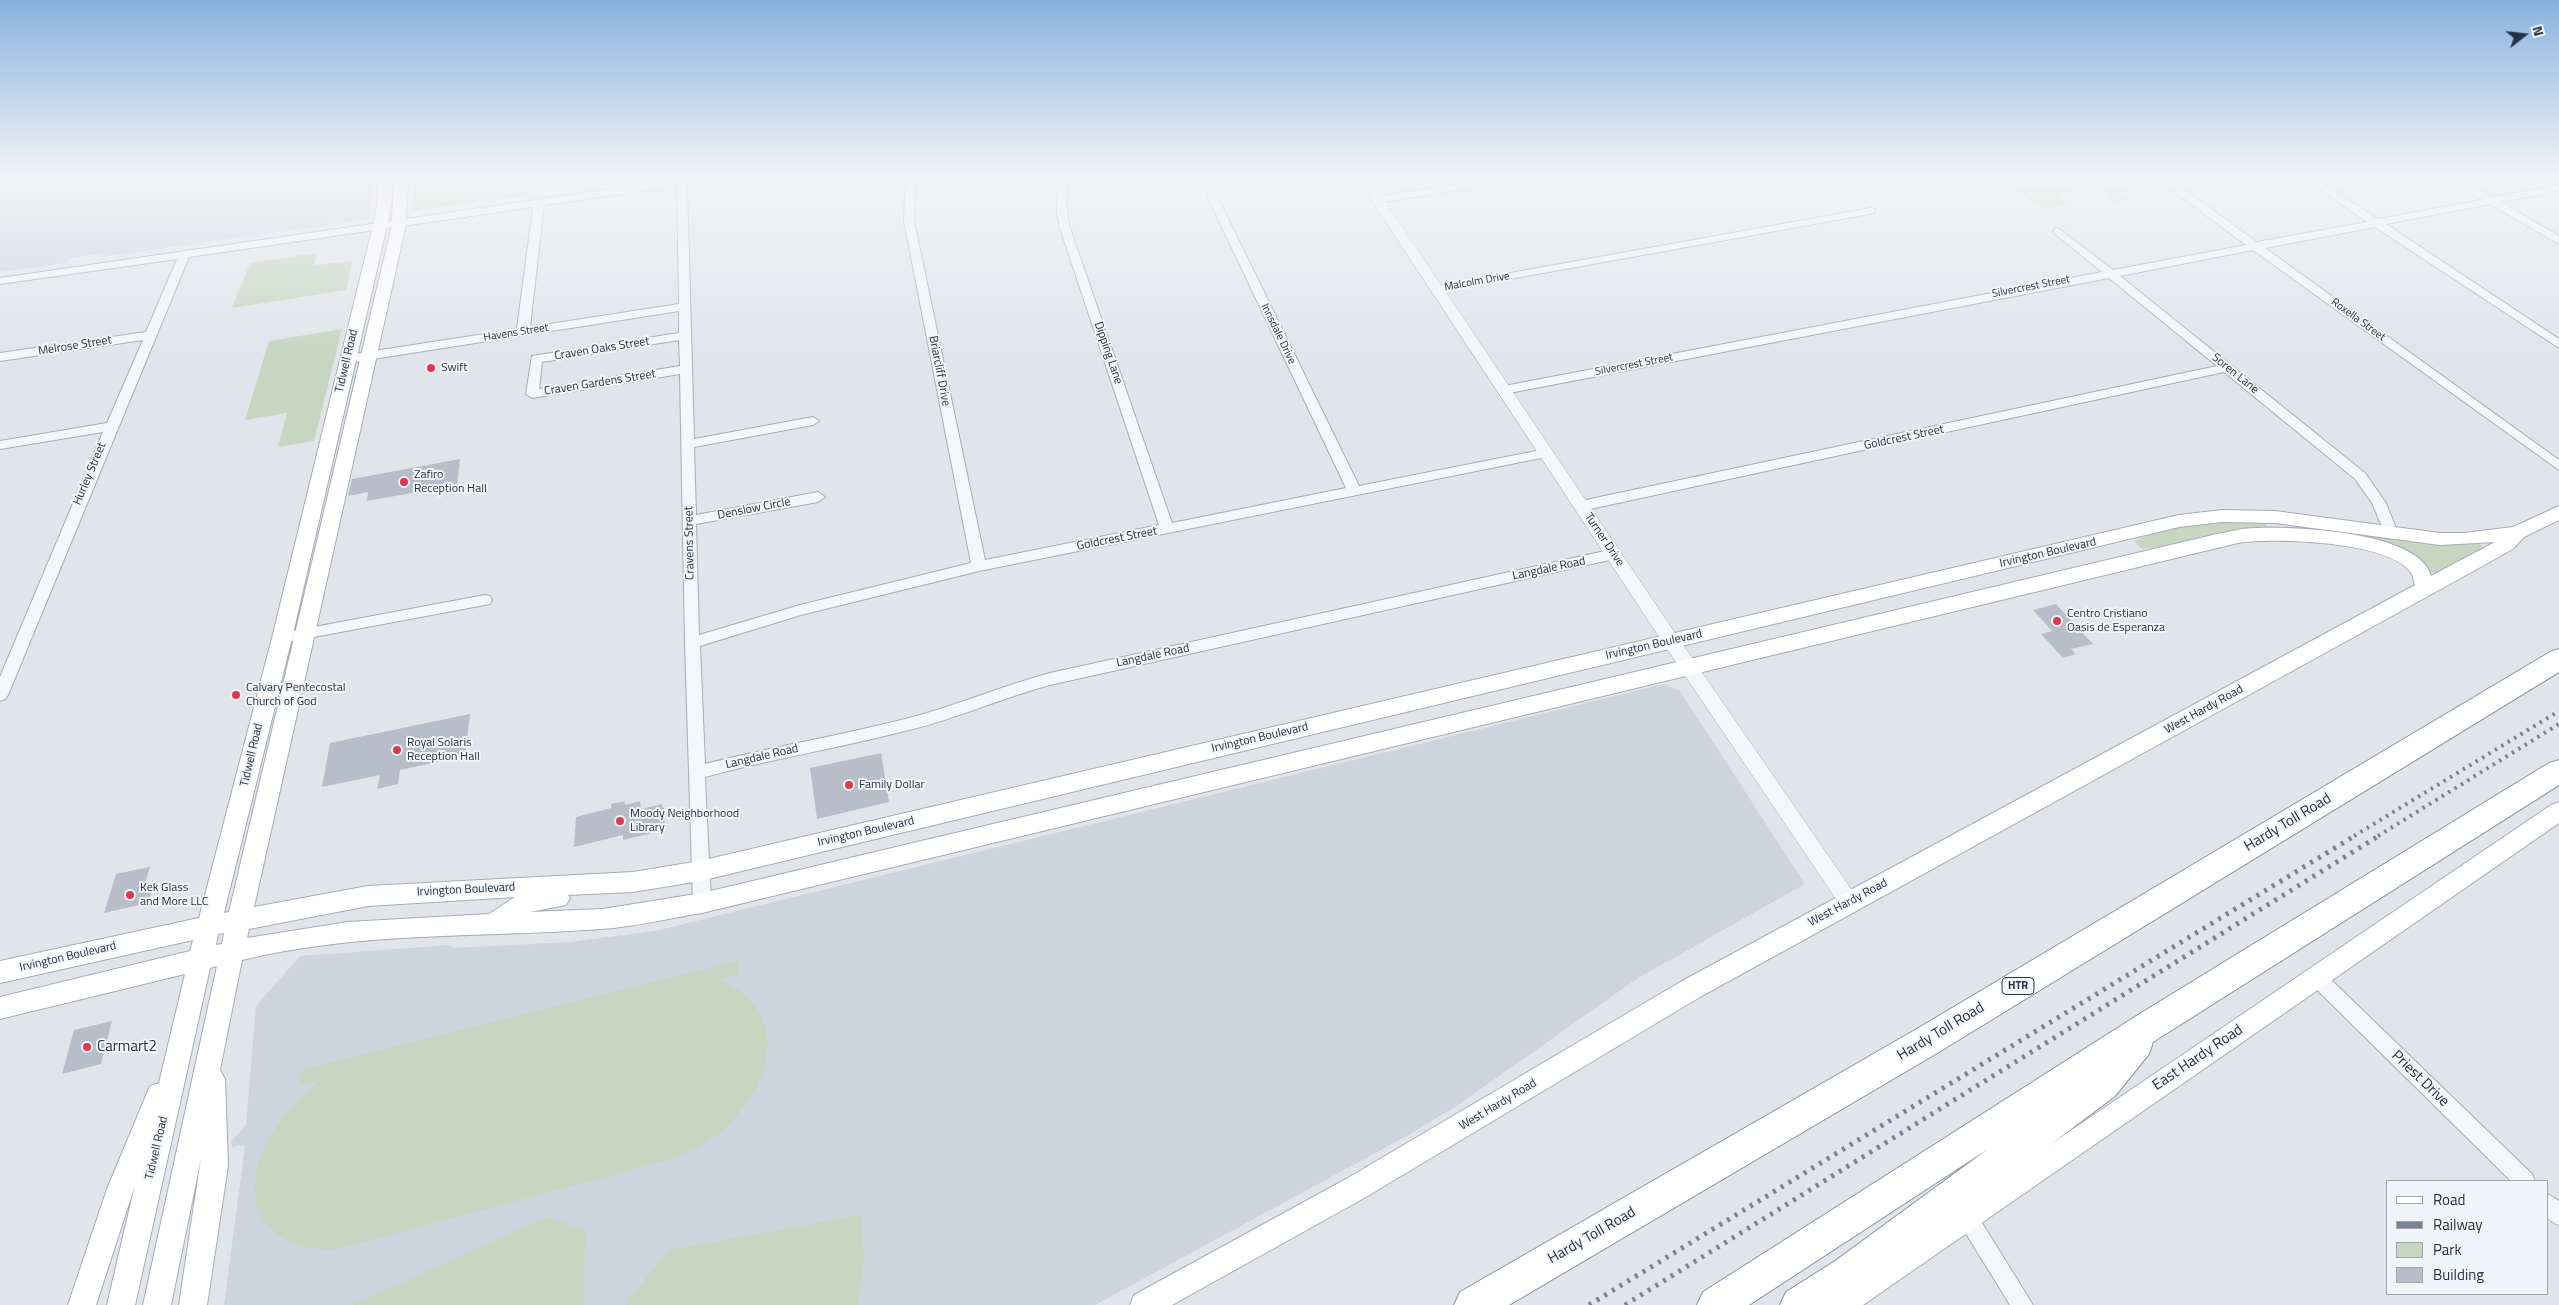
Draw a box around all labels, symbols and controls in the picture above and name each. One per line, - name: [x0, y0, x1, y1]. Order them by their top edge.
- north arrow: [2499, 10, 2549, 60]
- text: N: [2527, 23, 2550, 38]
- street label: Malcolm Drive: [1443, 270, 1511, 294]
- street label: Silvercrest Street: [1991, 273, 2071, 301]
- street label: Roxella Street: [2328, 296, 2388, 344]
- street label: Innsdale Drive: [1258, 302, 1298, 366]
- street label: Dipping Lane: [1091, 320, 1125, 386]
- street label: Havens Street: [483, 321, 549, 345]
- street label: Tidwell Road: [333, 328, 361, 394]
- street label: Melrose Street: [37, 333, 113, 359]
- street label: Craven Oaks Street: [553, 334, 651, 364]
- street label: Briarcliff Drive: [925, 334, 953, 408]
- street label: Silvercrest Street: [1594, 351, 1674, 379]
- street label: Soren Lane: [2209, 351, 2261, 397]
- place label: Swift: [441, 361, 467, 375]
- marker: Swift: [425, 362, 437, 374]
- street label: Craven Gardens Street: [543, 367, 657, 399]
- street label: Goldcrest Street: [1863, 422, 1945, 454]
- street label: Hurley Street: [70, 440, 110, 508]
- place label: Zafiro Reception Hall: [414, 468, 487, 496]
- marker: Zafiro Reception Hall: [398, 476, 410, 488]
- street label: Denslow Circle: [716, 495, 792, 523]
- street label: Cravens Street: [682, 506, 698, 580]
- street label: Turner Drive: [1581, 511, 1627, 569]
- street label: Goldcrest Street: [1076, 524, 1158, 554]
- street label: Irvington Boulevard: [1998, 535, 2098, 571]
- street label: Langdale Road: [1511, 554, 1587, 584]
- place label: Centro Cristiano Oasis de Esperanza: [2067, 607, 2165, 635]
- marker: Centro Cristiano Oasis de Esperanza: [2051, 615, 2063, 627]
- street label: Irvington Boulevard: [1604, 627, 1704, 663]
- street label: Langdale Road: [1115, 641, 1191, 671]
- place label: Calvary Pentecostal Church of God: [246, 681, 345, 709]
- street label: West Hardy Road: [2162, 682, 2246, 738]
- marker: Calvary Pentecostal Church of God: [230, 689, 242, 701]
- street label: Irvington Boulevard: [1210, 720, 1310, 756]
- street label: Tidwell Road: [238, 722, 266, 788]
- place label: Royal Solaris Reception Hall: [407, 736, 480, 764]
- street label: Langdale Road: [724, 742, 800, 772]
- marker: Royal Solaris Reception Hall: [391, 744, 403, 756]
- place label: Family Dollar: [859, 778, 925, 792]
- marker: Family Dollar: [843, 779, 855, 791]
- street label: Hardy Toll Road: [2241, 790, 2335, 856]
- place label: Moody Neighborhood Library: [630, 807, 739, 835]
- street label: Irvington Boulevard: [816, 814, 916, 850]
- marker: Moody Neighborhood Library: [614, 815, 626, 827]
- street label: West Hardy Road: [1806, 876, 1890, 930]
- street label: Irvington Boulevard: [416, 880, 516, 900]
- place label: Kek Glass and More LLC: [140, 881, 208, 909]
- marker: Kek Glass and More LLC: [124, 889, 136, 901]
- street label: Irvington Boulevard: [18, 939, 118, 975]
- road number: HTR: [2002, 978, 2034, 994]
- street label: Hardy Toll Road: [1894, 999, 1988, 1065]
- street label: East Hardy Road: [2149, 1021, 2247, 1095]
- place label: Carmart2: [97, 1038, 157, 1056]
- marker: Carmart2: [81, 1041, 93, 1053]
- street label: Priest Drive: [2387, 1047, 2453, 1111]
- street label: West Hardy Road: [1457, 1076, 1539, 1134]
- street label: Tidwell Road: [143, 1115, 171, 1181]
- legend: [2386, 1180, 2549, 1295]
- text: Road: [2433, 1188, 2465, 1211]
- street label: Hardy Toll Road: [1545, 1204, 1639, 1268]
- text: Railway: [2433, 1213, 2483, 1236]
- text: Park: [2433, 1238, 2462, 1261]
- text: Building: [2433, 1263, 2484, 1286]

